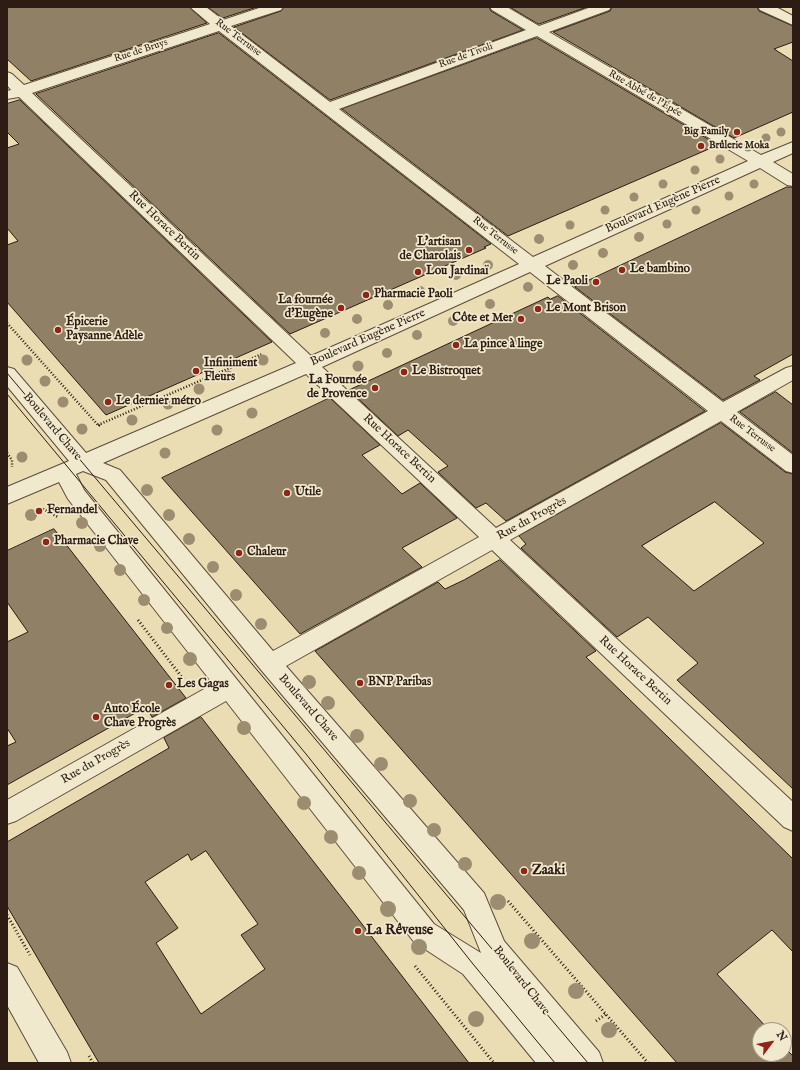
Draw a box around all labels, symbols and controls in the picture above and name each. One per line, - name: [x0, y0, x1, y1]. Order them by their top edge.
- street label: Rue Terrusse: [213, 17, 263, 59]
- street label: Rue de Bruys: [113, 37, 169, 65]
- street label: Rue de Tivoli: [437, 41, 495, 71]
- street label: Rue Abbé de l'Épée: [606, 68, 684, 120]
- place label: Big Family: [684, 126, 729, 138]
- marker: Big Family: [732, 127, 742, 137]
- place label: Brûlerie Moka: [709, 140, 769, 152]
- marker: Brûlerie Moka: [696, 141, 706, 151]
- street label: Boulevard Eugène Pierre: [603, 173, 723, 237]
- street label: Rue Horace Bertin: [125, 188, 203, 264]
- street label: Rue Terrusse: [470, 214, 520, 258]
- place label: L'artisan de Charolais: [400, 236, 461, 264]
- marker: L'artisan de Charolais: [464, 245, 474, 255]
- place label: Le bambino: [630, 263, 690, 277]
- place label: Lou Jardinaï: [426, 265, 488, 279]
- marker: Le bambino: [617, 265, 627, 275]
- marker: Lou Jardinaï: [413, 267, 423, 277]
- place label: Le Paoli: [546, 275, 588, 289]
- marker: Le Paoli: [591, 277, 601, 287]
- place label: Pharmacie Paoli: [374, 288, 453, 302]
- marker: Pharmacie Paoli: [361, 290, 371, 300]
- place label: La fournée d'Eugène: [278, 294, 333, 322]
- place label: Le Mont Brison: [546, 302, 626, 316]
- marker: La fournée d'Eugène: [336, 303, 346, 313]
- marker: Le Mont Brison: [533, 304, 543, 314]
- street label: Boulevard Eugène Pierre: [308, 306, 428, 370]
- place label: Côte et Mer: [452, 312, 513, 326]
- marker: Côte et Mer: [516, 314, 526, 324]
- place label: Épicerie Paysanne Adèle: [66, 316, 143, 344]
- marker: Épicerie Paysanne Adèle: [53, 325, 63, 335]
- place label: La pince à linge: [464, 338, 542, 352]
- marker: La pince à linge: [451, 340, 461, 350]
- place label: Infiniment Fleurs: [204, 357, 257, 385]
- place label: Le Bistroquet: [412, 365, 481, 379]
- marker: Infiniment Fleurs: [191, 366, 201, 376]
- marker: Le Bistroquet: [399, 367, 409, 377]
- place label: La Fournée de Provence: [307, 374, 367, 402]
- marker: La Fournée de Provence: [370, 383, 380, 393]
- street label: Boulevard Chave: [19, 390, 85, 464]
- place label: Le dernier métro: [116, 395, 201, 409]
- marker: Le dernier métro: [103, 397, 113, 407]
- street label: Rue Horace Bertin: [360, 412, 438, 486]
- street label: Rue Terrusse: [727, 413, 777, 455]
- place label: Utile: [295, 486, 321, 500]
- marker: Utile: [282, 488, 292, 498]
- street label: Rue du Progrès: [495, 494, 569, 544]
- place label: Fernandel: [47, 504, 98, 518]
- marker: Fernandel: [34, 506, 44, 516]
- place label: Pharmacie Chave: [54, 535, 139, 549]
- marker: Pharmacie Chave: [41, 537, 51, 547]
- place label: Chaleur: [247, 546, 287, 560]
- marker: Chaleur: [234, 548, 244, 558]
- street label: Rue Horace Bertin: [596, 634, 674, 708]
- street label: Boulevard Chave: [275, 672, 341, 744]
- place label: BNP Paribas: [368, 676, 431, 690]
- place label: Les Gagas: [177, 678, 229, 692]
- marker: BNP Paribas: [355, 678, 365, 688]
- marker: Les Gagas: [164, 680, 174, 690]
- place label: Auto École Chave Progrès: [104, 703, 176, 731]
- marker: Auto École Chave Progrès: [91, 712, 101, 722]
- street label: Rue du Progrès: [59, 736, 133, 788]
- place label: Zaaki: [532, 863, 565, 879]
- marker: Zaaki: [519, 866, 529, 876]
- place label: La Rêveuse: [366, 923, 433, 939]
- marker: La Rêveuse: [353, 926, 363, 936]
- street label: Boulevard Chave: [489, 943, 553, 1019]
- north arrow: [752, 1022, 792, 1062]
- text: N: [773, 1028, 790, 1044]

